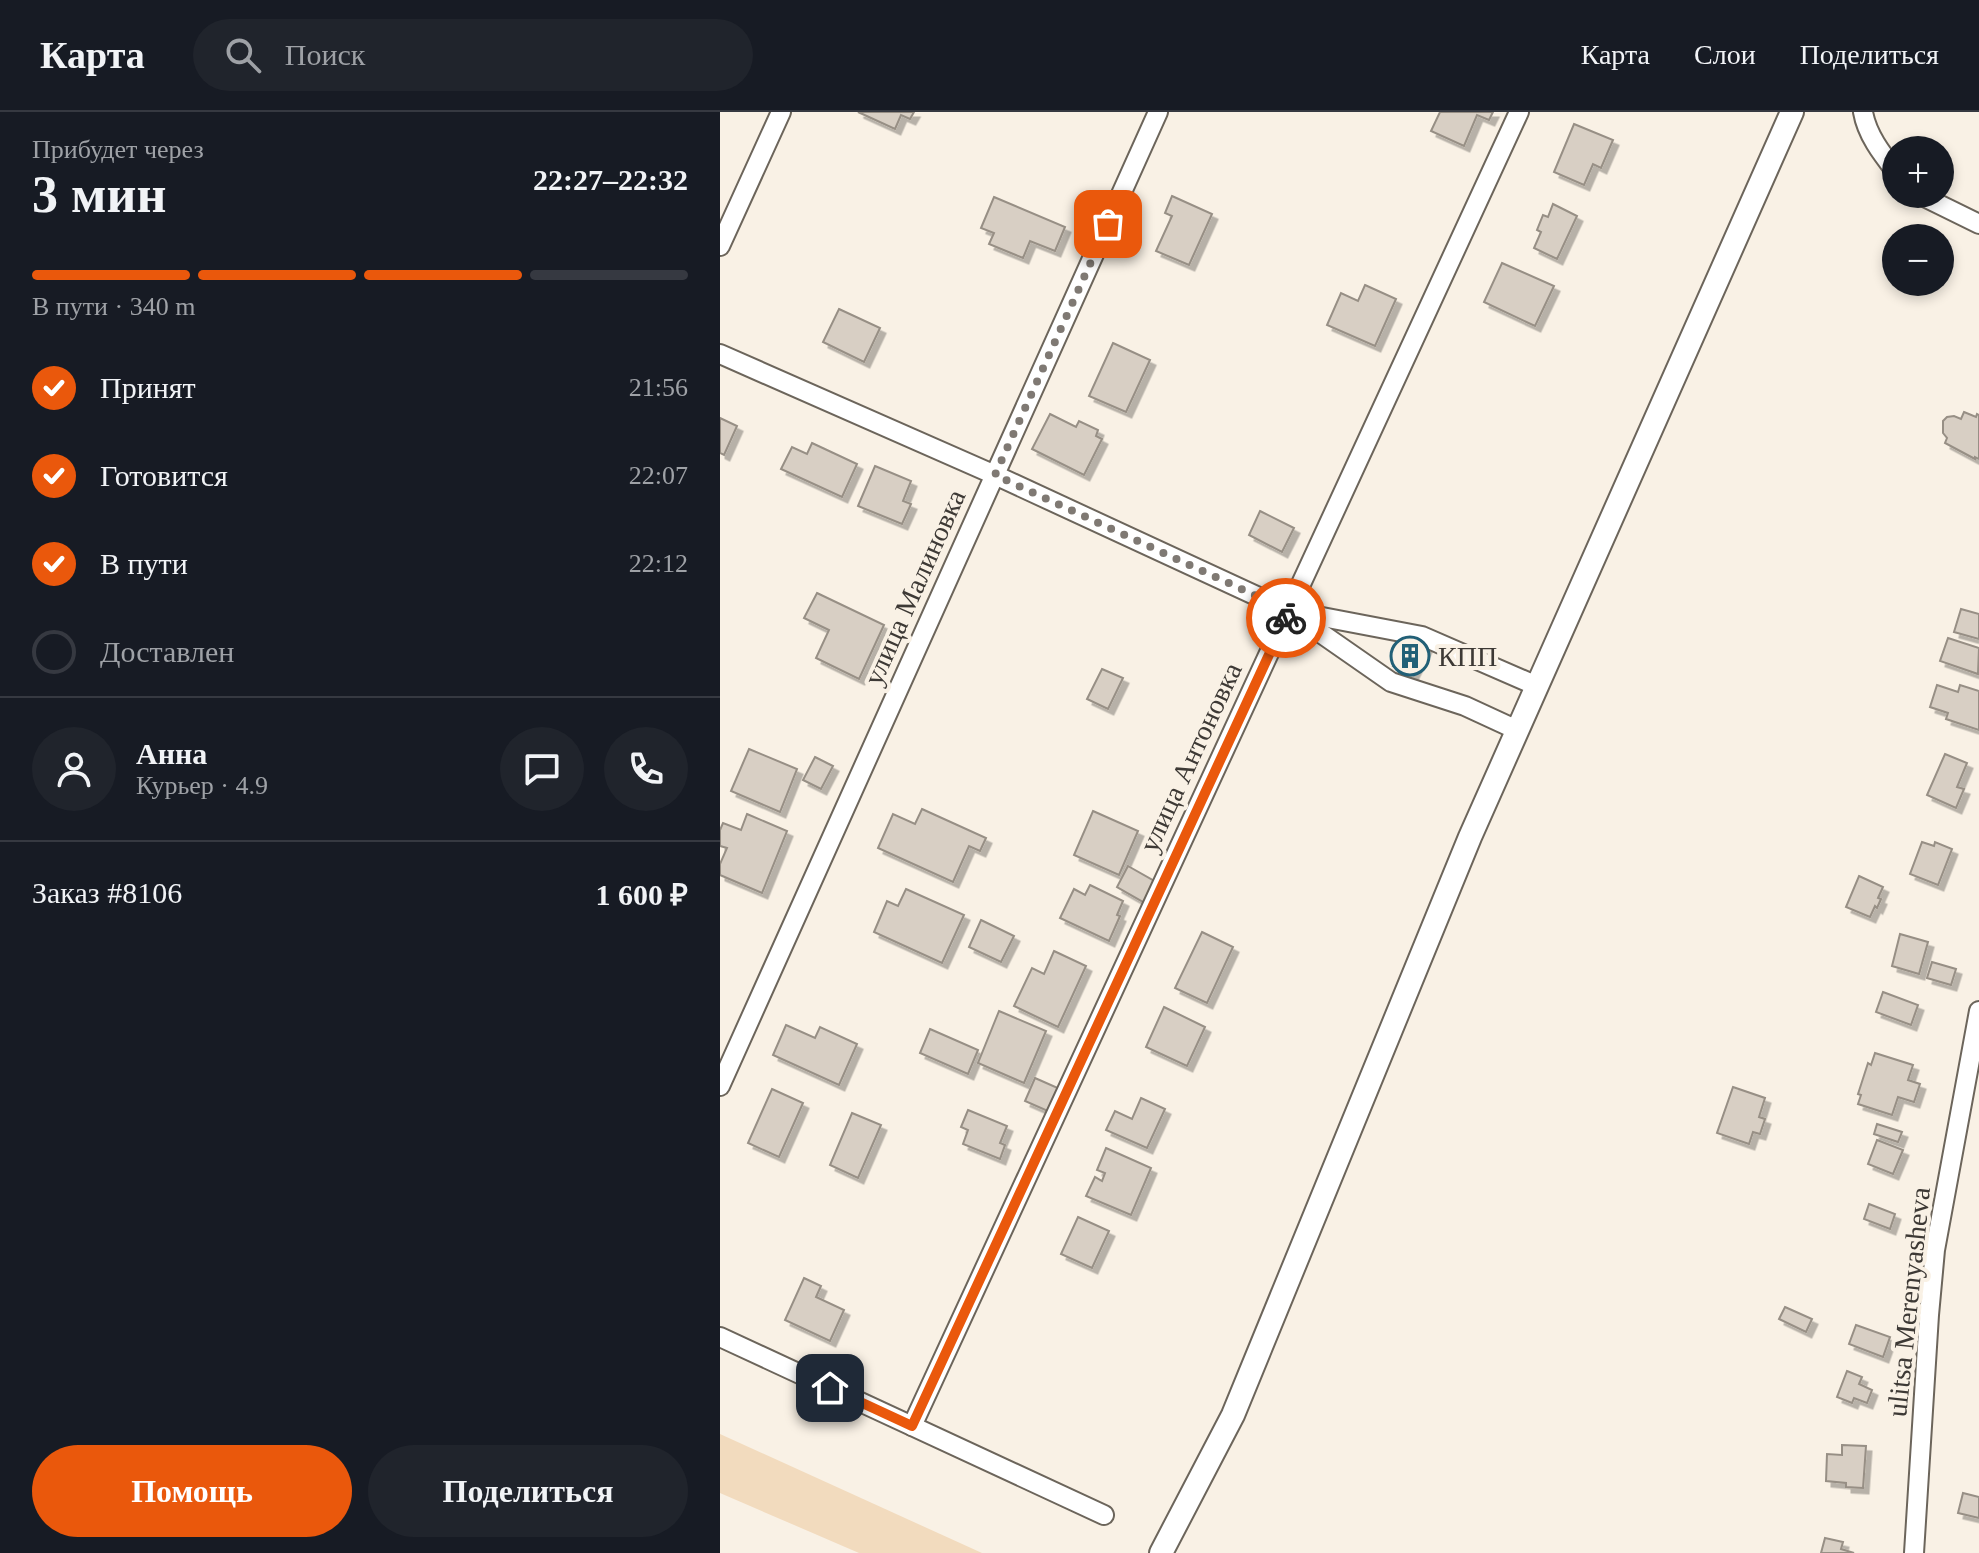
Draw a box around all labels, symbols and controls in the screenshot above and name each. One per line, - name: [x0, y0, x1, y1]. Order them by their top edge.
- search box: [193, 19, 753, 91]
- icon: search: [221, 33, 265, 77]
- text: Карта: [40, 34, 145, 76]
- text: Поиск: [285, 38, 365, 71]
- text: Карта: [1581, 39, 1650, 70]
- text: Слои: [1694, 39, 1756, 70]
- text: Поделиться: [1800, 39, 1939, 70]
- text: Прибудет через: [32, 135, 204, 164]
- map controls: [1882, 136, 1954, 296]
- button: +: [1882, 136, 1954, 208]
- text: 22:27–22:32: [533, 163, 688, 196]
- text: 3 мин: [32, 166, 166, 223]
- pin: [1074, 190, 1142, 258]
- icon: bag: [1086, 202, 1130, 246]
- button: −: [1882, 224, 1954, 296]
- text: В пути · 340 m: [32, 292, 195, 321]
- icon: check: [32, 366, 76, 410]
- text: Принят: [100, 371, 196, 404]
- text: 21:56: [629, 373, 688, 402]
- icon: check: [32, 454, 76, 498]
- text: Готовится: [100, 459, 228, 492]
- text: 22:07: [629, 461, 688, 490]
- street label: улица Малиновка: [857, 484, 972, 690]
- icon: check: [32, 542, 76, 586]
- text: В пути: [100, 547, 188, 580]
- text: 22:12: [629, 549, 688, 578]
- courier: [1246, 578, 1326, 658]
- icon: bike: [1264, 596, 1308, 640]
- text: Доставлен: [100, 635, 234, 668]
- building icon: КПП: [1389, 635, 1431, 677]
- place label: КПП: [1438, 641, 1497, 672]
- street label: улица Антоновка: [1133, 657, 1248, 857]
- button: person: [32, 727, 116, 811]
- button: chat: [500, 727, 584, 811]
- button: phone: [604, 727, 688, 811]
- text: Анна: [136, 737, 207, 770]
- text: Курьер · 4.9: [136, 771, 268, 800]
- text: Заказ #8106: [32, 876, 182, 909]
- text: 1 600 ₽: [596, 878, 688, 911]
- street label: ulitsa Merenyasheva: [1881, 1185, 1936, 1419]
- pin: [796, 1354, 864, 1422]
- icon: home: [808, 1366, 852, 1410]
- button: Помощь: [32, 1445, 352, 1537]
- button: Поделиться: [368, 1445, 688, 1537]

